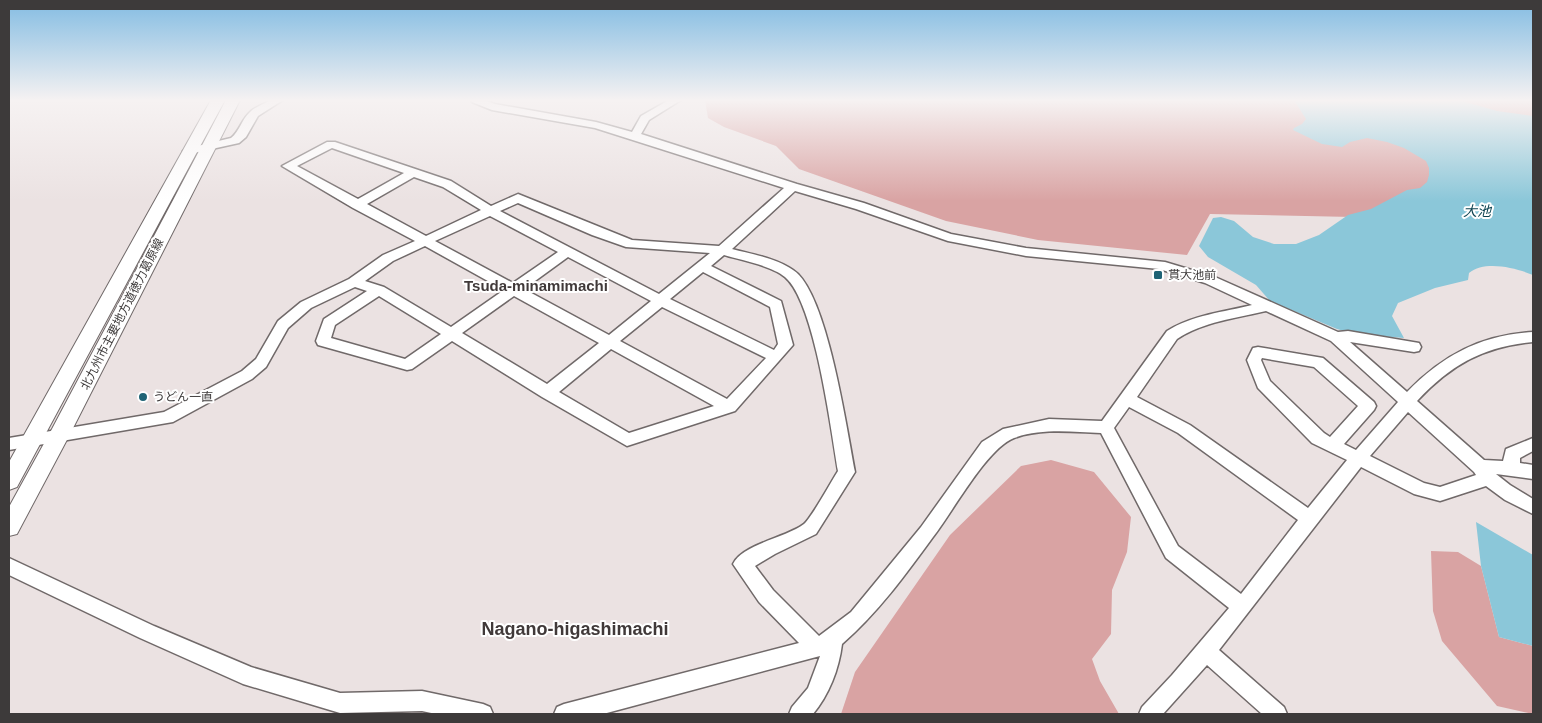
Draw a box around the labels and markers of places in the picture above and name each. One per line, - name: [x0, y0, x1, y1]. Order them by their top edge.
- place label: 貫大池前: [1168, 268, 1216, 282]
- marker: 貫大池前: [1152, 269, 1164, 281]
- place label: うどん一直: [153, 390, 213, 404]
- marker: うどん一直: [137, 391, 149, 403]

